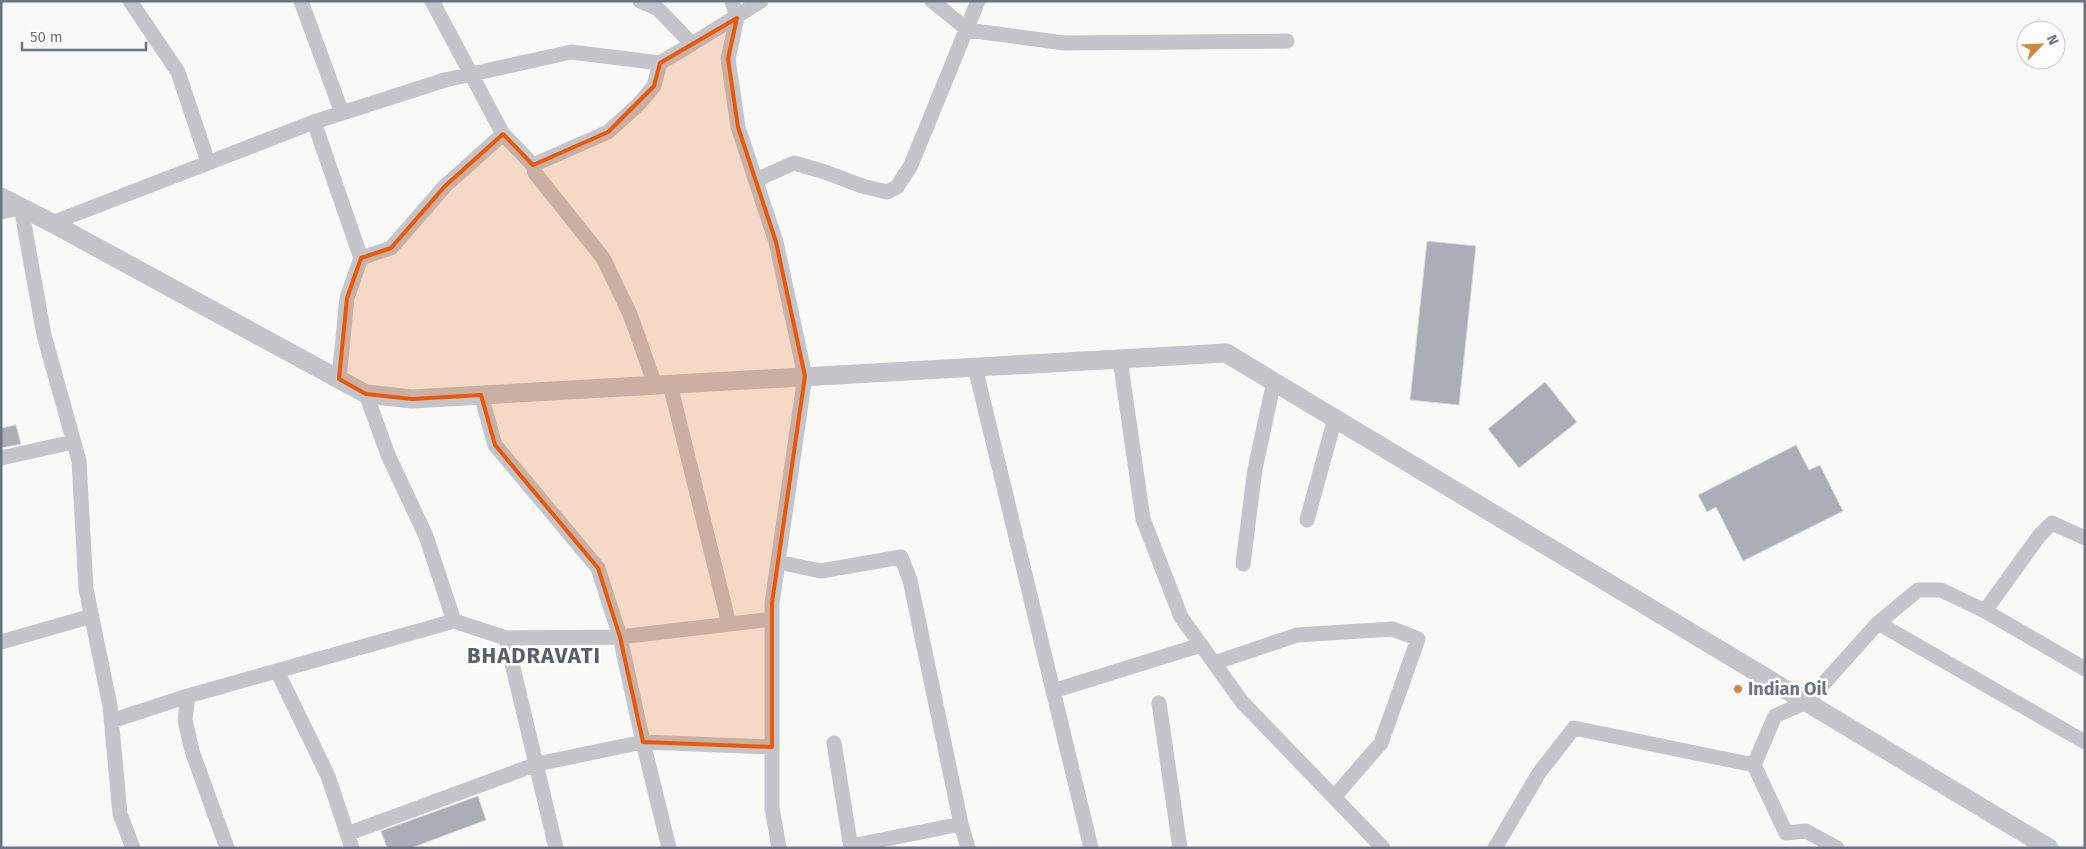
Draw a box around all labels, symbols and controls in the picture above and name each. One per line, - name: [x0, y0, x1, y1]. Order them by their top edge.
- scale bar: [22, 20, 146, 52]
- north arrow: [2016, 20, 2066, 70]
- text: 50 m: [30, 28, 63, 46]
- text: N: [2043, 32, 2062, 48]
- district label: BHADRAVATI: [467, 642, 601, 669]
- place label: Indian Oil: [1748, 678, 1828, 700]
- marker: Indian Oil: [1732, 683, 1744, 695]

